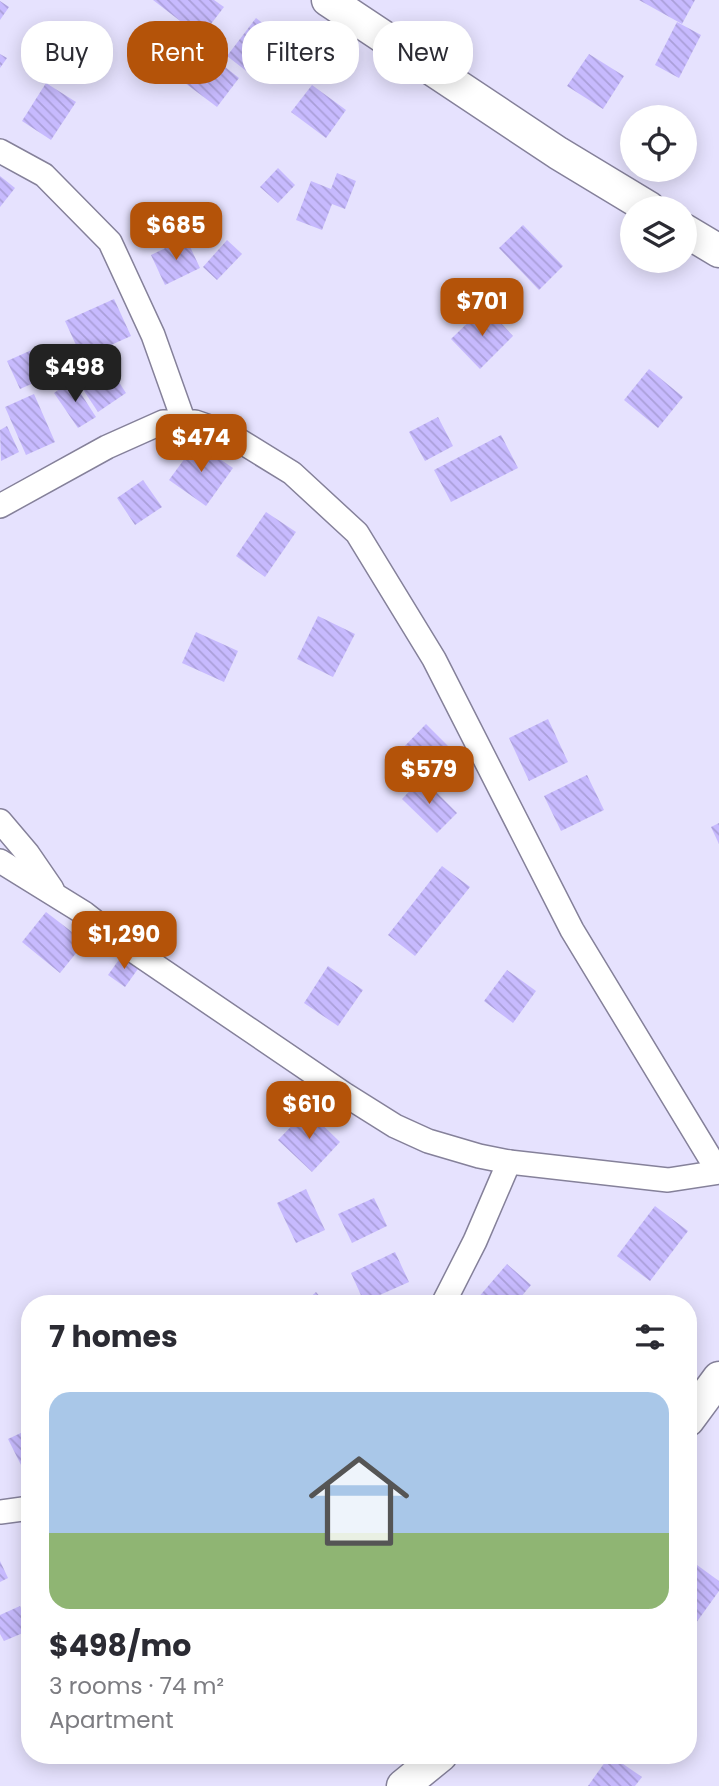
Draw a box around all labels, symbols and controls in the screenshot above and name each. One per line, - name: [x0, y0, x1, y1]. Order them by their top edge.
- chip: Buy: [21, 21, 113, 84]
- chip: Rent: [127, 21, 228, 84]
- chip: Filters: [242, 21, 359, 84]
- chip: New: [373, 21, 473, 84]
- map controls: [620, 105, 697, 273]
- button: locate: [620, 105, 697, 182]
- button: layers: [620, 196, 697, 273]
- pin: $685: [135, 202, 217, 262]
- text: $685: [146, 209, 206, 241]
- pin: $701: [441, 278, 523, 338]
- text: $701: [456, 285, 508, 317]
- pin: $498: [34, 344, 116, 404]
- text: $498: [45, 351, 105, 383]
- pin: $474: [160, 414, 242, 474]
- text: $474: [172, 421, 230, 453]
- pin: $579: [388, 746, 470, 806]
- text: $579: [401, 753, 457, 785]
- pin: $1,290: [67, 912, 181, 971]
- text: $1,290: [88, 918, 160, 950]
- pin: $610: [268, 1082, 350, 1141]
- text: $610: [282, 1088, 336, 1120]
- text: 7 homes: [49, 1315, 178, 1358]
- icon: filters: [631, 1318, 669, 1356]
- icon: home: [296, 1438, 422, 1564]
- text: $498/mo: [49, 1624, 191, 1667]
- text: 3 rooms · 74 m²: [49, 1670, 224, 1702]
- text: Apartment: [49, 1704, 174, 1736]

